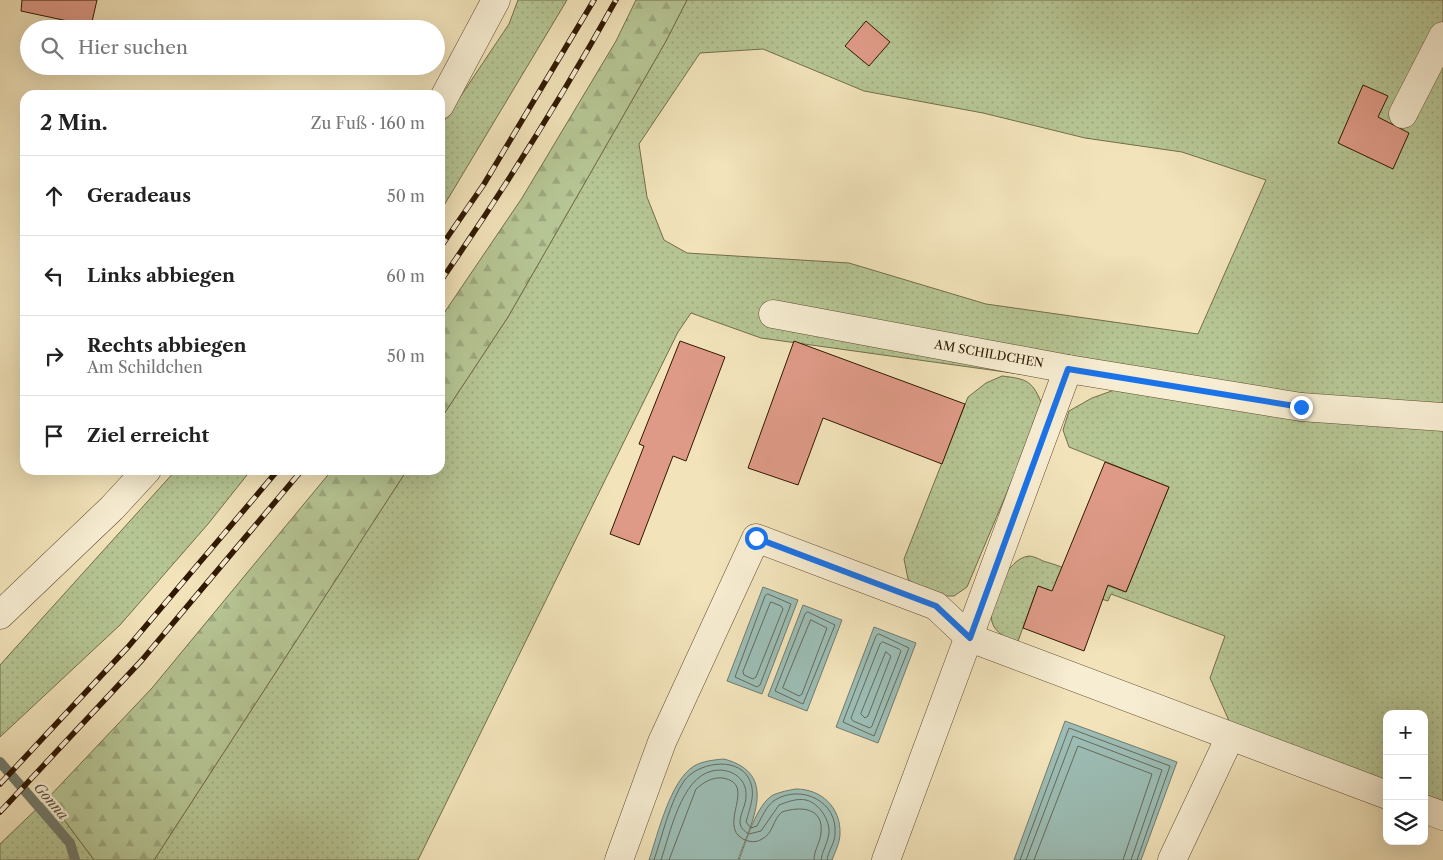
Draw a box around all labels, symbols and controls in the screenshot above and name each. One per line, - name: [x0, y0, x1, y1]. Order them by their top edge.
- search box: [20, 20, 445, 75]
- icon: search: [38, 34, 66, 62]
- text: Hier suchen: [78, 36, 188, 59]
- text: 2 Min.: [40, 110, 108, 135]
- text: Zu Fuß · 160 m: [311, 113, 425, 133]
- icon: ahead: [40, 182, 68, 210]
- text: Geradeaus: [87, 184, 191, 207]
- text: 50 m: [387, 186, 425, 206]
- icon: left: [40, 262, 68, 290]
- text: Links abbiegen: [87, 264, 235, 287]
- text: 60 m: [386, 266, 425, 286]
- text: Rechts abbiegen: [87, 334, 247, 357]
- street label: AM SCHILDCHEN: [932, 336, 1045, 371]
- icon: right: [40, 342, 68, 370]
- text: 50 m: [387, 346, 425, 366]
- text: Am Schildchen: [87, 357, 203, 377]
- route end: [1290, 396, 1313, 419]
- icon: arrive: [40, 422, 68, 450]
- text: Ziel erreicht: [87, 424, 209, 447]
- route start: [745, 527, 768, 550]
- map controls: [1383, 710, 1428, 845]
- button: +: [1383, 710, 1428, 755]
- button: −: [1383, 755, 1428, 800]
- water label: Gonna: [30, 779, 73, 824]
- button: layers: [1383, 800, 1428, 845]

